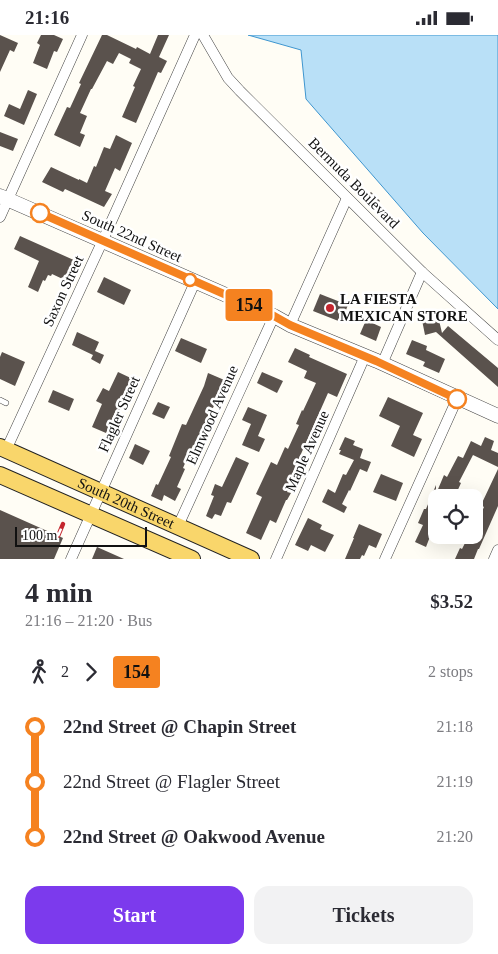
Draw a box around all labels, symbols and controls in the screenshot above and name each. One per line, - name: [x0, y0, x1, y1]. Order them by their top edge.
- text: 21:16: [25, 7, 69, 28]
- street label: Bermuda Boulevard: [305, 134, 403, 232]
- unlabelled marker: [30, 203, 50, 223]
- street label: South 22nd Street: [80, 207, 185, 266]
- street label: Saxon Street: [40, 252, 87, 329]
- unlabelled marker: [183, 273, 197, 287]
- line badge: 154: [220, 289, 278, 321]
- place label: LA FIESTA MEXICAN STORE: [340, 291, 468, 324]
- text: 154: [236, 295, 263, 315]
- marker: LA FIESTA MEXICAN STORE: [324, 302, 336, 314]
- street label: Elmwood Avenue: [183, 363, 241, 467]
- street label: Flagler Street: [95, 373, 143, 454]
- unlabelled marker: [447, 389, 467, 409]
- street label: Maple Avenue: [282, 408, 332, 494]
- street label: South 20th Street: [75, 475, 178, 532]
- map controls: [428, 489, 483, 544]
- button: locate: [428, 489, 483, 544]
- scale bar: [15, 524, 148, 547]
- text: 100 m: [22, 528, 57, 543]
- text: 4 min: [25, 577, 93, 608]
- text: $3.52: [430, 591, 473, 612]
- text: 21:16 – 21:20 · Bus: [25, 612, 152, 629]
- icon: walk: [25, 658, 53, 686]
- icon: forward: [77, 658, 105, 686]
- text: 154: [123, 662, 150, 682]
- text: 2: [61, 663, 69, 680]
- text: 2 stops: [428, 663, 473, 680]
- text: 22nd Street @ Chapin Street: [63, 716, 296, 737]
- text: 21:18: [437, 718, 473, 735]
- text: 22nd Street @ Flagler Street: [63, 771, 280, 792]
- text: 21:19: [437, 773, 473, 790]
- text: 22nd Street @ Oakwood Avenue: [63, 826, 325, 847]
- text: 21:20: [437, 828, 473, 845]
- button: Start: [25, 886, 244, 944]
- button: Tickets: [254, 886, 473, 944]

